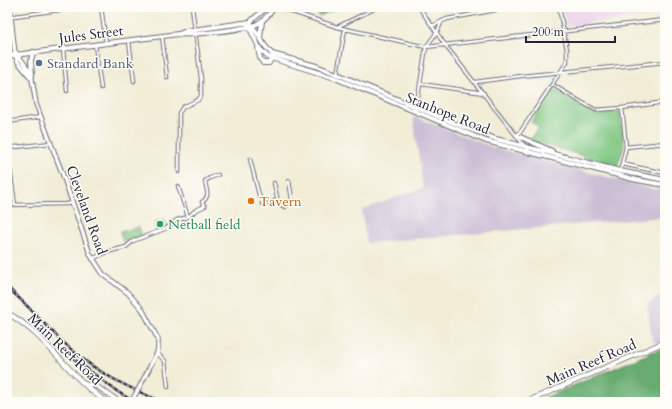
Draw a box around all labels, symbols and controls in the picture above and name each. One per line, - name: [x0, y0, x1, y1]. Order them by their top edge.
- scale bar: [526, 18, 615, 44]
- street label: Jules Street: [56, 21, 125, 48]
- text: 200 m: [532, 24, 565, 40]
- place label: Standard Bank: [47, 54, 134, 73]
- marker: Standard Bank: [34, 58, 44, 68]
- street label: Stanhope Road: [403, 88, 493, 139]
- street label: Cleveland Road: [62, 163, 112, 258]
- place label: Tavern: [259, 192, 302, 211]
- marker: Tavern: [246, 196, 256, 206]
- place label: Netball field: [168, 215, 241, 234]
- marker: Netball field: [155, 219, 165, 229]
- street label: Main Reef Road: [23, 309, 106, 390]
- street label: Main Reef Road: [543, 335, 640, 390]

